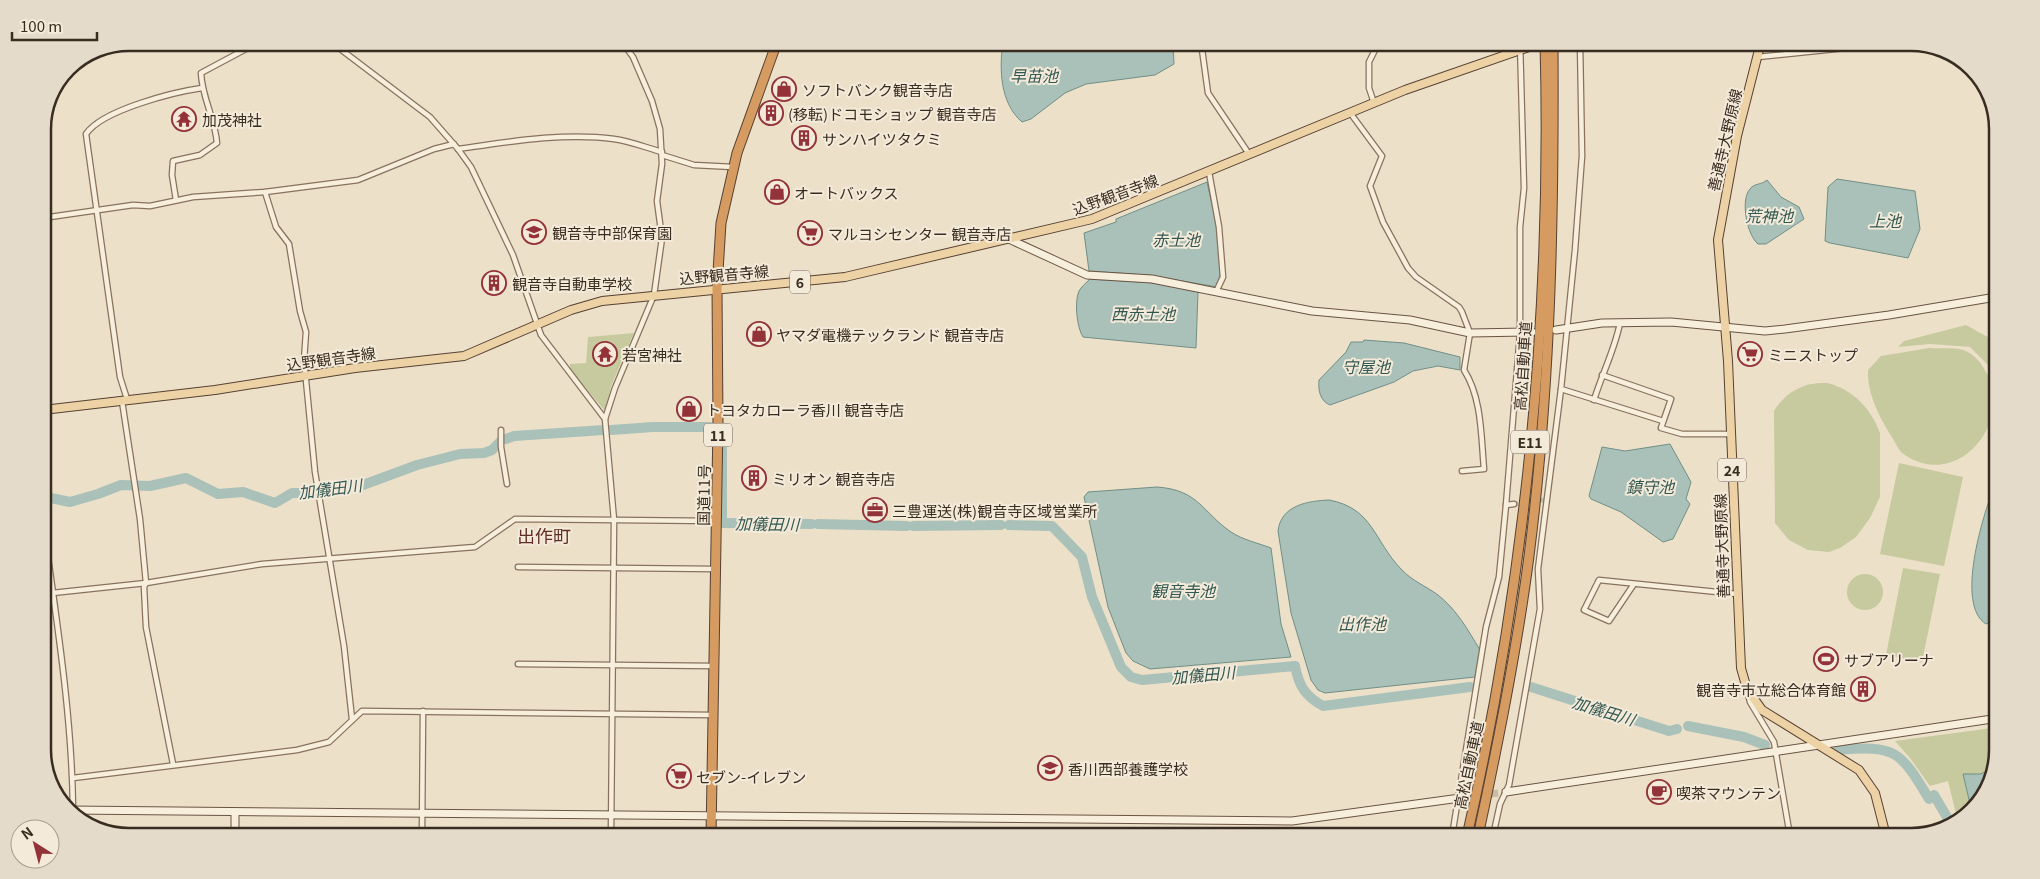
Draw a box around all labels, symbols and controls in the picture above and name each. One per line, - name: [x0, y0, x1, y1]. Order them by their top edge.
- scale bar: [12, 10, 98, 42]
- text: 100 m: [20, 15, 62, 36]
- water label: 早苗池: [1010, 63, 1060, 87]
- shop icon: ソフトバンク観音寺店: [771, 76, 797, 102]
- place label: ソフトバンク観音寺店: [802, 79, 953, 100]
- street label: 善通寺大野原線: [1702, 86, 1746, 194]
- building icon: (移転)ドコモショップ 観音寺店: [758, 100, 784, 126]
- place label: (移転)ドコモショップ 観音寺店: [788, 103, 997, 124]
- temple icon: 加茂神社: [171, 106, 197, 132]
- place label: 加茂神社: [202, 109, 262, 130]
- building icon: サンハイツタクミ: [791, 125, 817, 151]
- place label: サンハイツタクミ: [822, 128, 942, 149]
- street label: 込野観音寺線: [1069, 169, 1161, 219]
- shop icon: オートバックス: [764, 179, 790, 205]
- place label: オートバックス: [794, 182, 899, 203]
- water label: 荒神池: [1745, 203, 1795, 227]
- water label: 上池: [1869, 208, 1903, 232]
- school or university icon: 観音寺中部保育園: [521, 219, 547, 245]
- supermarket icon: マルヨシセンター 観音寺店: [797, 220, 823, 246]
- place label: 観音寺中部保育園: [552, 222, 672, 243]
- place label: マルヨシセンター 観音寺店: [828, 223, 1011, 244]
- water label: 赤土池: [1152, 227, 1202, 251]
- street label: 込野観音寺線: [678, 260, 770, 288]
- building icon: 観音寺自動車学校: [481, 270, 507, 296]
- road number: 6: [790, 270, 810, 294]
- place label: 観音寺自動車学校: [512, 273, 632, 294]
- water label: 西赤土池: [1111, 301, 1177, 325]
- street label: 高松自動車道: [1508, 320, 1536, 412]
- shop icon: ヤマダ電機テックランド 観音寺店: [746, 321, 772, 347]
- place label: ヤマダ電機テックランド 観音寺店: [776, 324, 1004, 345]
- street label: 込野観音寺線: [285, 341, 377, 375]
- temple icon: 若宮神社: [592, 341, 618, 367]
- supermarket icon: ミニストップ: [1737, 341, 1763, 367]
- place label: 若宮神社: [622, 344, 682, 365]
- place label: ミニストップ: [1768, 344, 1858, 365]
- water label: 守屋池: [1342, 354, 1392, 378]
- shop icon: トヨタカローラ香川 観音寺店: [676, 396, 702, 422]
- place label: トヨタカローラ香川 観音寺店: [706, 399, 904, 420]
- road number: 11: [704, 424, 732, 446]
- road number: E11: [1511, 431, 1549, 454]
- road number: 24: [1718, 458, 1746, 482]
- street label: 国道11号: [692, 464, 714, 526]
- building icon: ミリオン 観音寺店: [741, 465, 767, 491]
- place label: ミリオン 観音寺店: [772, 468, 895, 489]
- water label: 加儀田川: [297, 472, 365, 504]
- water label: 鎮守池: [1626, 474, 1676, 498]
- street label: 善通寺大野原線: [1709, 493, 1733, 599]
- office icon: 三豊運送(株)観音寺区域営業所: [862, 497, 888, 523]
- place label: 三豊運送(株)観音寺区域営業所: [892, 500, 1097, 521]
- water label: 加儀田川: [735, 510, 801, 536]
- district label: 出作町: [517, 522, 571, 548]
- water label: 観音寺池: [1151, 578, 1217, 602]
- water label: 出作池: [1338, 611, 1388, 635]
- sports icon: サブアリーナ: [1813, 646, 1839, 672]
- place label: サブアリーナ: [1844, 649, 1934, 670]
- water label: 加儀田川: [1170, 659, 1238, 689]
- building icon: 観音寺市立総合体育館: [1850, 676, 1876, 702]
- place label: 観音寺市立総合体育館: [1696, 679, 1846, 700]
- water label: 加儀田川: [1570, 689, 1640, 731]
- street label: 高松自動車道: [1448, 719, 1488, 811]
- school or university icon: 香川西部養護学校: [1037, 755, 1063, 781]
- place label: 香川西部養護学校: [1068, 758, 1188, 779]
- supermarket icon: セブン-イレブン: [666, 763, 692, 789]
- place label: セブン-イレブン: [696, 766, 806, 787]
- cafe icon: 喫茶マウンテン: [1646, 779, 1672, 805]
- place label: 喫茶マウンテン: [1676, 782, 1781, 803]
- north arrow: [10, 819, 60, 869]
- text: N: [17, 821, 37, 844]

